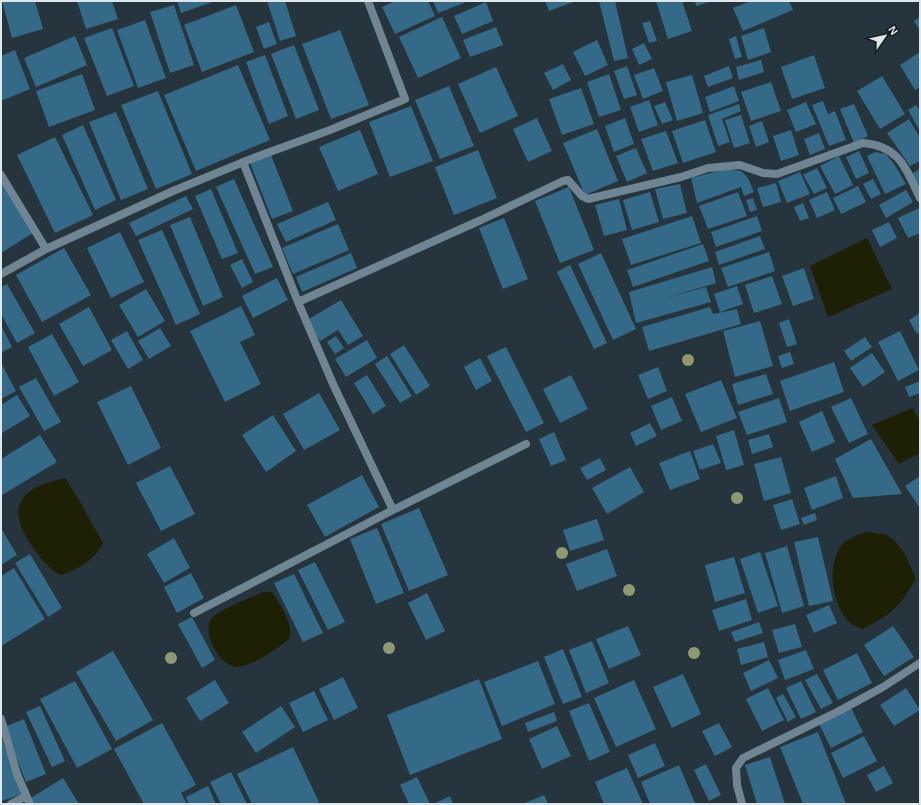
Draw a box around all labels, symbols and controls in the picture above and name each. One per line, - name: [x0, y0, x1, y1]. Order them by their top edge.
- north arrow: [865, 16, 905, 56]
- text: N: [886, 24, 901, 37]

